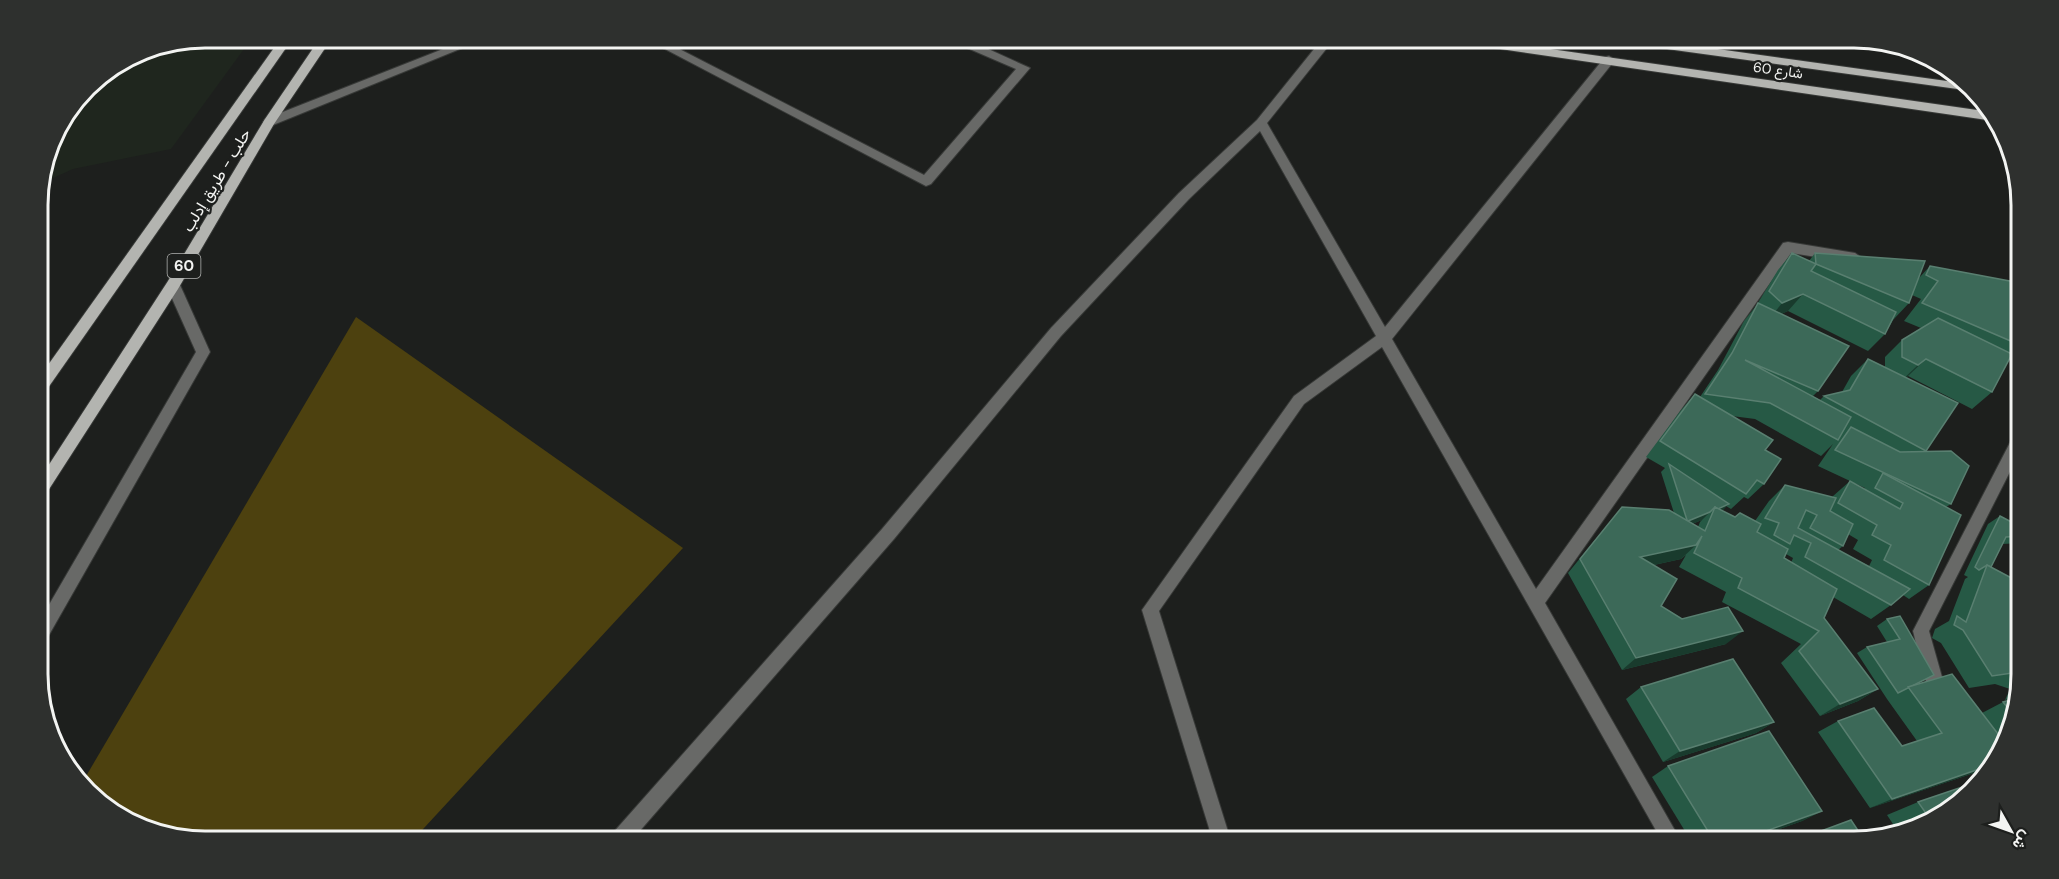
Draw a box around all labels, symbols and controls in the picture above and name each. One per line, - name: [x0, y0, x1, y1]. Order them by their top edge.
- street label: شارع 60: [1752, 58, 1804, 84]
- street label: حلب - طريق إدلب: [177, 125, 256, 236]
- road number: 60: [168, 254, 201, 278]
- north arrow: [1981, 801, 2041, 861]
- text: ش: [2008, 826, 2036, 854]

